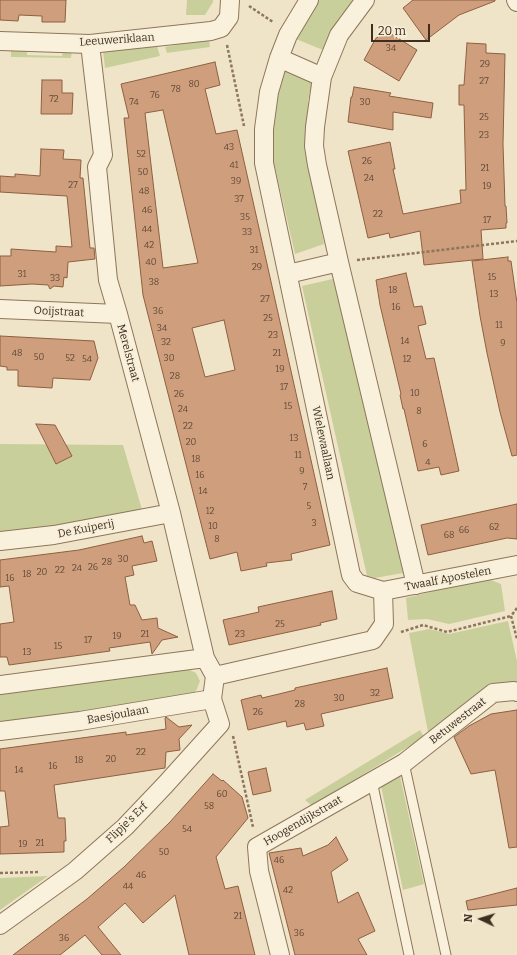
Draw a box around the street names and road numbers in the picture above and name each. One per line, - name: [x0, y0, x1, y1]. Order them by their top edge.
- street label: Leeuweriklaan: [79, 31, 155, 49]
- street label: Ooijstraat: [33, 304, 85, 320]
- street label: Merelstraat: [114, 323, 142, 383]
- street label: Wielewaallaan: [309, 405, 337, 481]
- street label: De Kuiperij: [57, 517, 115, 541]
- street label: Twaalf Apostelen: [404, 564, 492, 594]
- street label: Betuwestraat: [427, 695, 489, 747]
- street label: Baesjoulaan: [86, 703, 150, 727]
- street label: Hoogendijkstraat: [261, 793, 345, 849]
- street label: Flipje's Erf: [103, 800, 151, 846]

